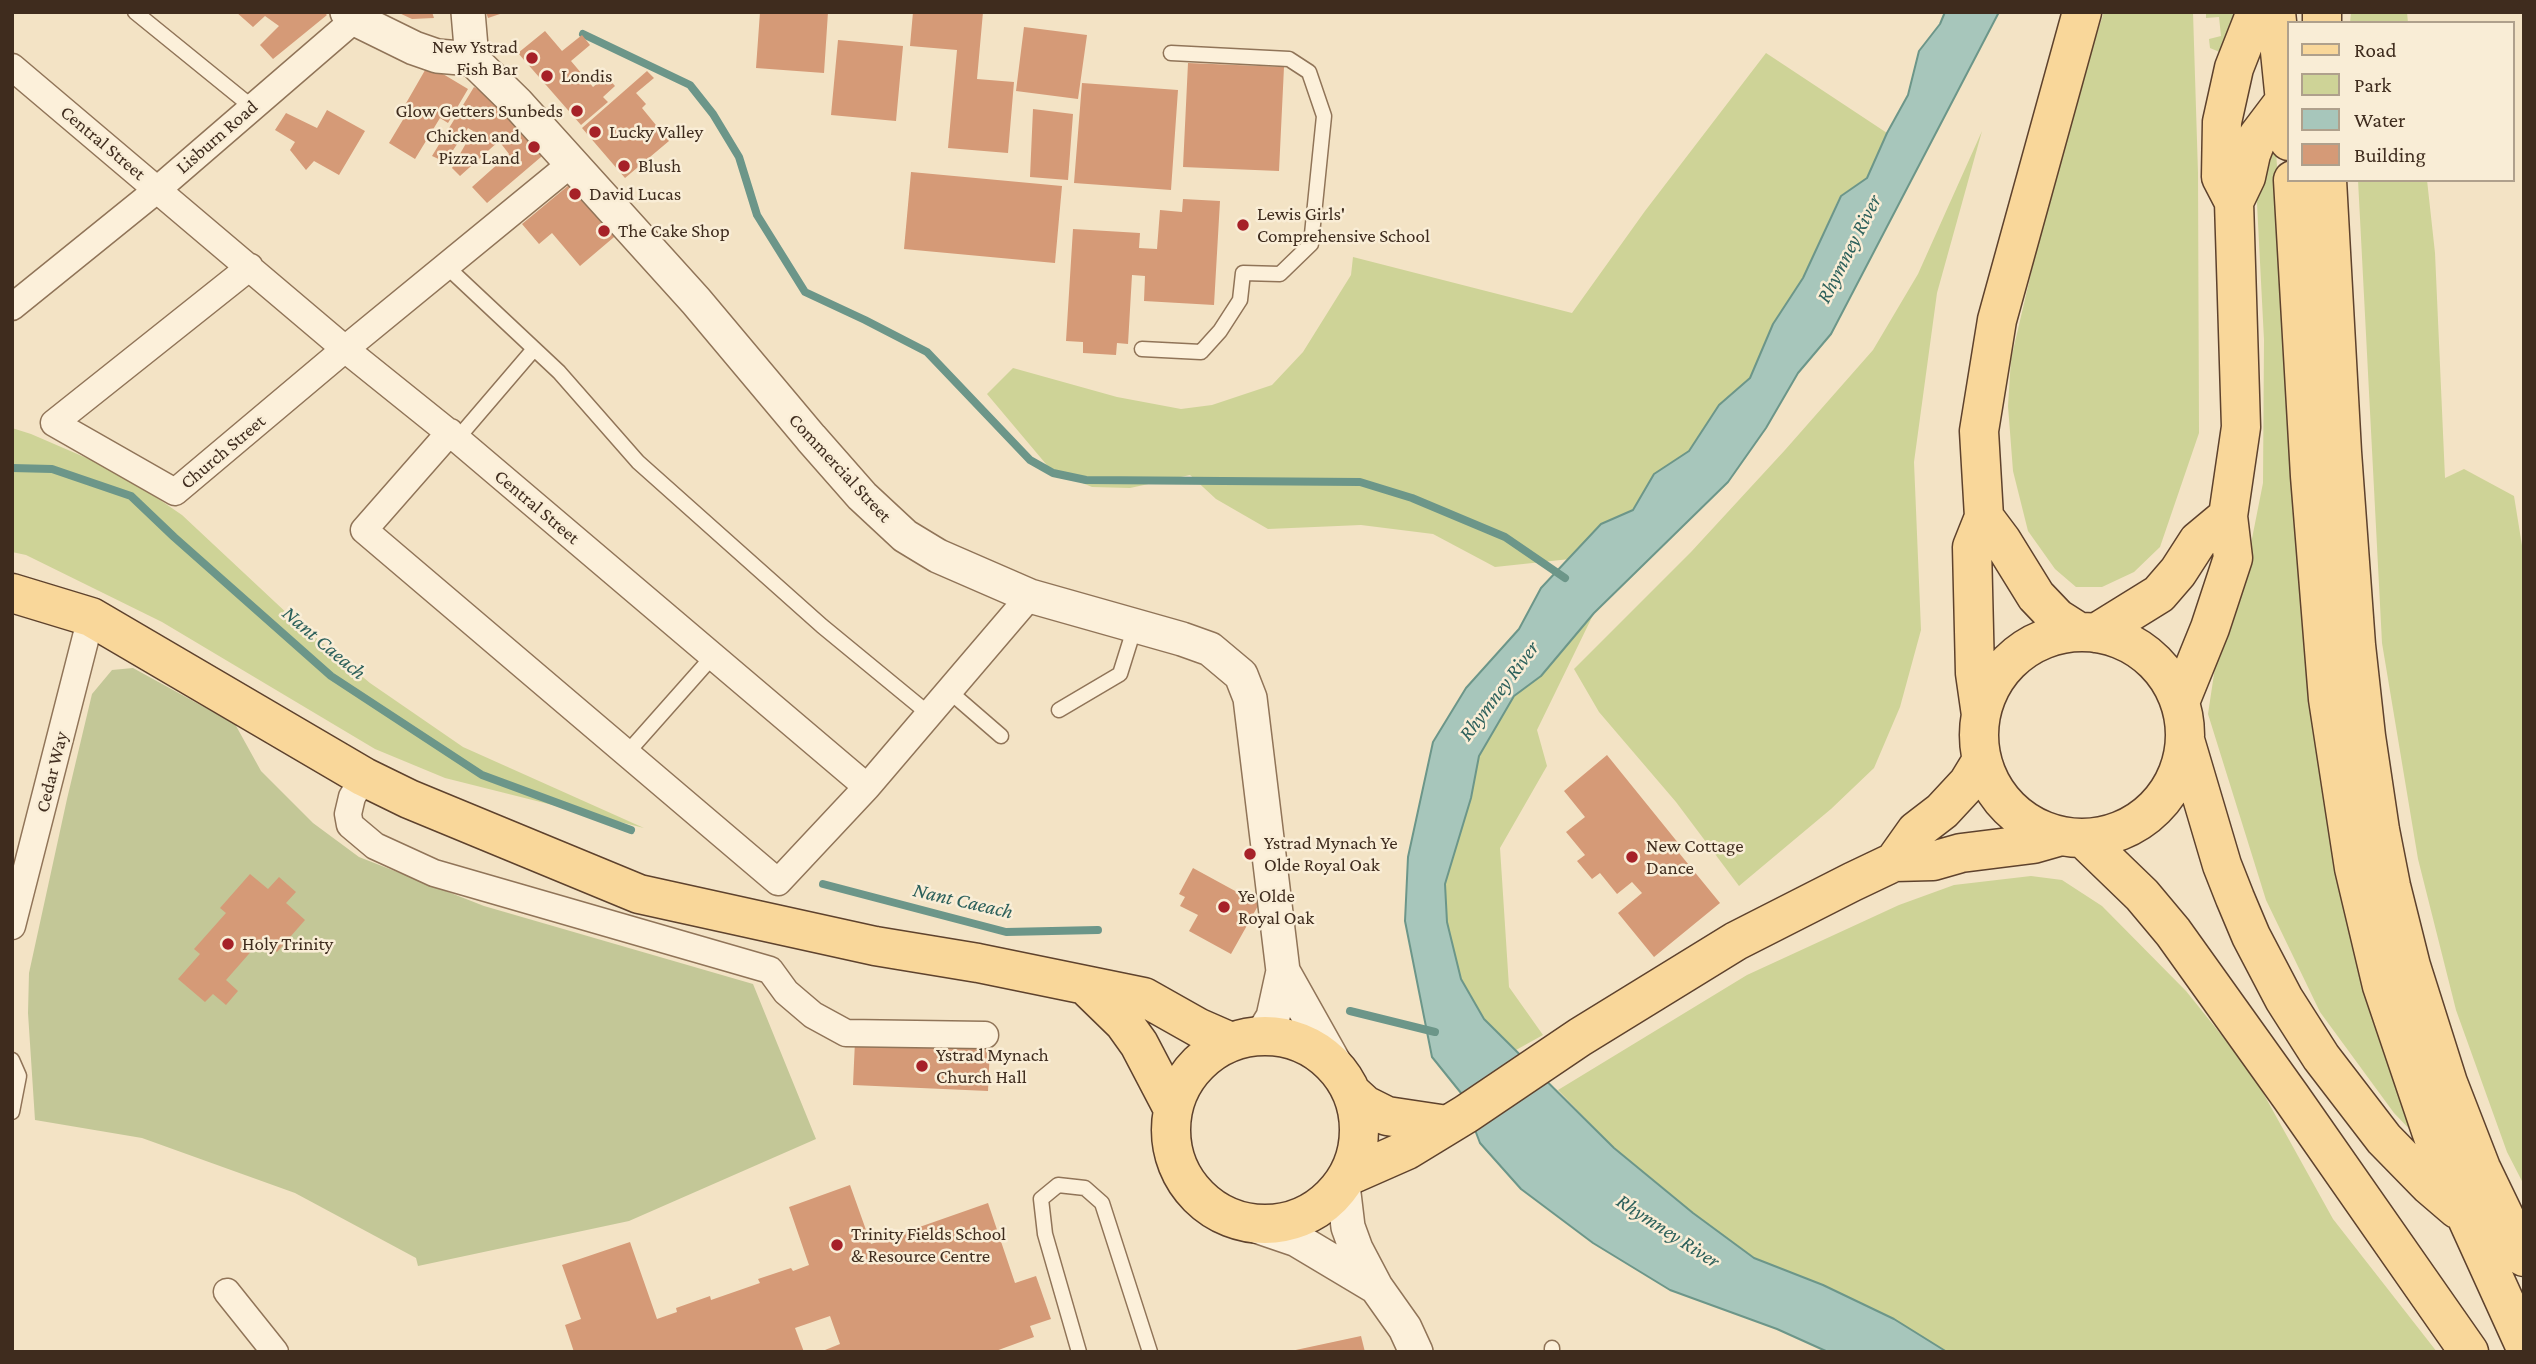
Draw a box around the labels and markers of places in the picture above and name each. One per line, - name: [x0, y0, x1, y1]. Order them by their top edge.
- place label: New Ystrad Fish Bar: [432, 36, 518, 80]
- marker: New Ystrad Fish Bar: [524, 50, 540, 66]
- place label: Londis: [561, 65, 613, 87]
- marker: Londis: [539, 68, 555, 84]
- place label: Glow Getters Sunbeds: [396, 100, 563, 122]
- marker: Glow Getters Sunbeds: [569, 103, 585, 119]
- place label: Lucky Valley: [609, 121, 703, 143]
- marker: Lucky Valley: [587, 124, 603, 140]
- place label: Chicken and Pizza Land: [426, 125, 520, 169]
- marker: Chicken and Pizza Land: [526, 139, 542, 155]
- place label: Blush: [638, 155, 681, 177]
- marker: Blush: [616, 158, 632, 174]
- place label: David Lucas: [589, 183, 681, 205]
- marker: David Lucas: [567, 186, 583, 202]
- place label: Lewis Girls' Comprehensive School: [1257, 203, 1430, 247]
- marker: Lewis Girls' Comprehensive School: [1235, 217, 1251, 233]
- place label: The Cake Shop: [618, 220, 730, 242]
- marker: The Cake Shop: [596, 223, 612, 239]
- place label: Ystrad Mynach Ye Olde Royal Oak: [1264, 832, 1397, 876]
- place label: New Cottage Dance: [1646, 835, 1743, 879]
- marker: Ystrad Mynach Ye Olde Royal Oak: [1242, 846, 1258, 862]
- marker: New Cottage Dance: [1624, 849, 1640, 865]
- place label: Ye Olde Royal Oak: [1238, 885, 1314, 929]
- marker: Ye Olde Royal Oak: [1216, 899, 1232, 915]
- place label: Holy Trinity: [242, 933, 333, 955]
- marker: Holy Trinity: [220, 936, 236, 952]
- place label: Ystrad Mynach Church Hall: [936, 1044, 1049, 1088]
- marker: Ystrad Mynach Church Hall: [914, 1058, 930, 1074]
- place label: Trinity Fields School & Resource Centre: [851, 1223, 1006, 1267]
- marker: Trinity Fields School & Resource Centre: [829, 1237, 845, 1253]

